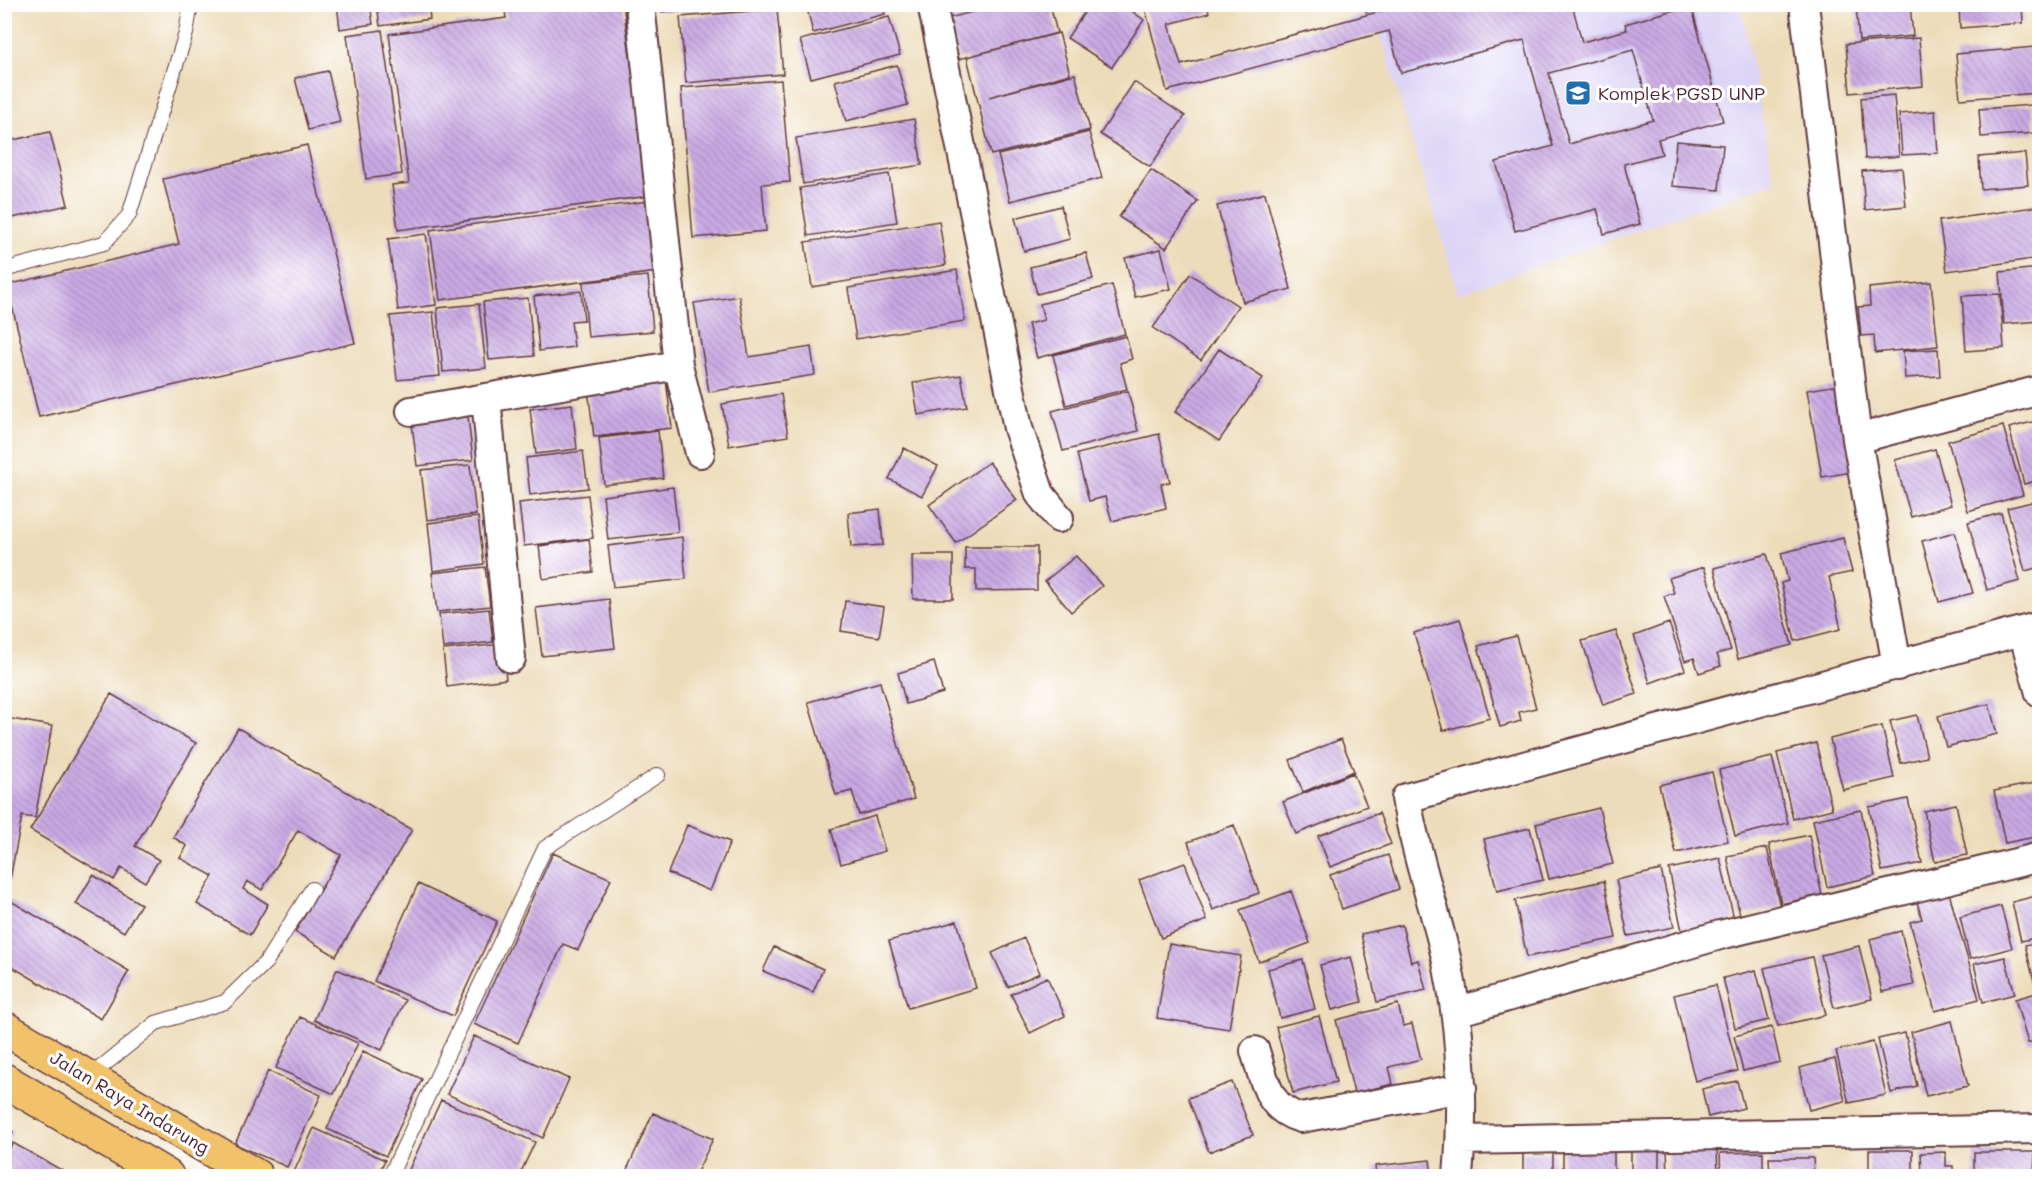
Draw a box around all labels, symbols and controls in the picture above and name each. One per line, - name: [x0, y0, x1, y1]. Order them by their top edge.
- school or university icon: Komplek PGSD UNP: [1563, 78, 1593, 108]
- place label: Komplek PGSD UNP: [1598, 81, 1765, 105]
- street label: Jalan Raya Indarung: [46, 1045, 214, 1159]

